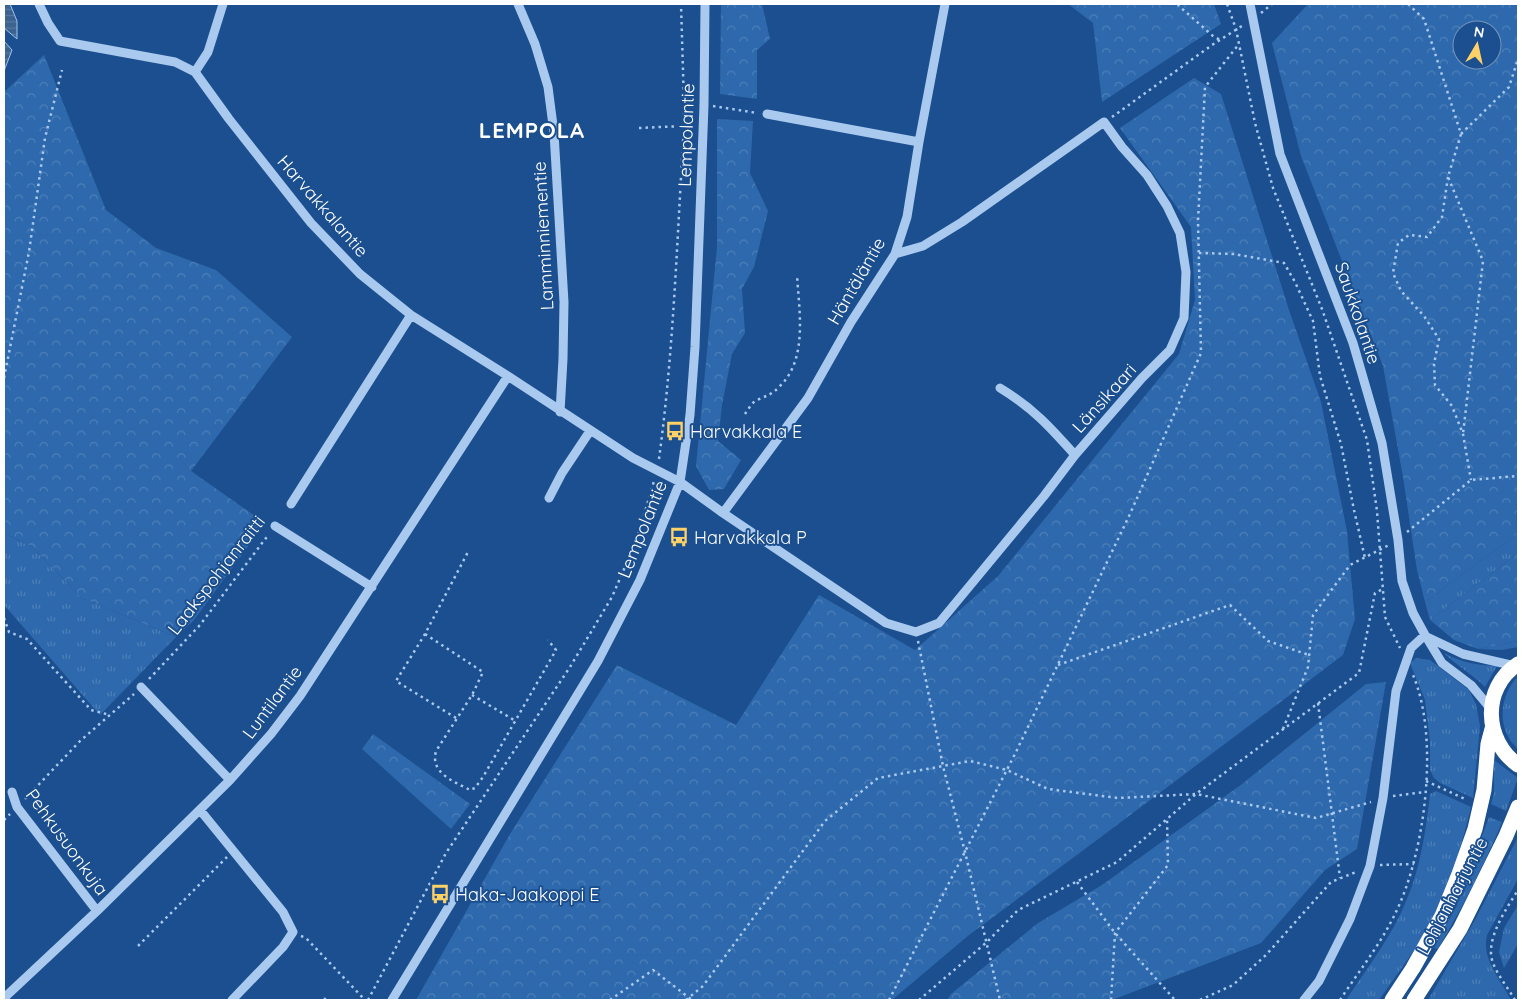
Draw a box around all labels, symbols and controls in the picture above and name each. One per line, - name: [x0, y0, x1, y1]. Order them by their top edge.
- north arrow: [1452, 20, 1502, 70]
- text: N: [1473, 22, 1486, 42]
- street label: Lempolantie: [673, 83, 699, 187]
- district label: LEMPOLA: [479, 116, 585, 144]
- street label: Harvakkalantie: [272, 150, 374, 262]
- street label: Lamminniementie: [528, 161, 558, 311]
- street label: Häntäläntie: [822, 233, 890, 329]
- street label: Saukkolantie: [1330, 259, 1386, 367]
- street label: Länsikaari: [1067, 359, 1141, 437]
- bus stop icon: Harvakkala E: [664, 420, 686, 442]
- place label: Harvakkala E: [690, 420, 802, 443]
- street label: Lempolantie: [612, 477, 672, 581]
- street label: Laakspohjanraitti: [162, 511, 270, 639]
- bus stop icon: Harvakkala P: [668, 526, 690, 548]
- place label: Harvakkala P: [694, 526, 807, 549]
- street label: Luntilantie: [237, 661, 307, 743]
- street label: Pehkusuonkuja: [21, 784, 113, 900]
- street label: Lohjanharjuntie: [1411, 833, 1493, 959]
- bus stop icon: Haka-Jaakoppi E: [429, 883, 451, 905]
- place label: Haka-Jaakoppi E: [455, 883, 600, 906]

